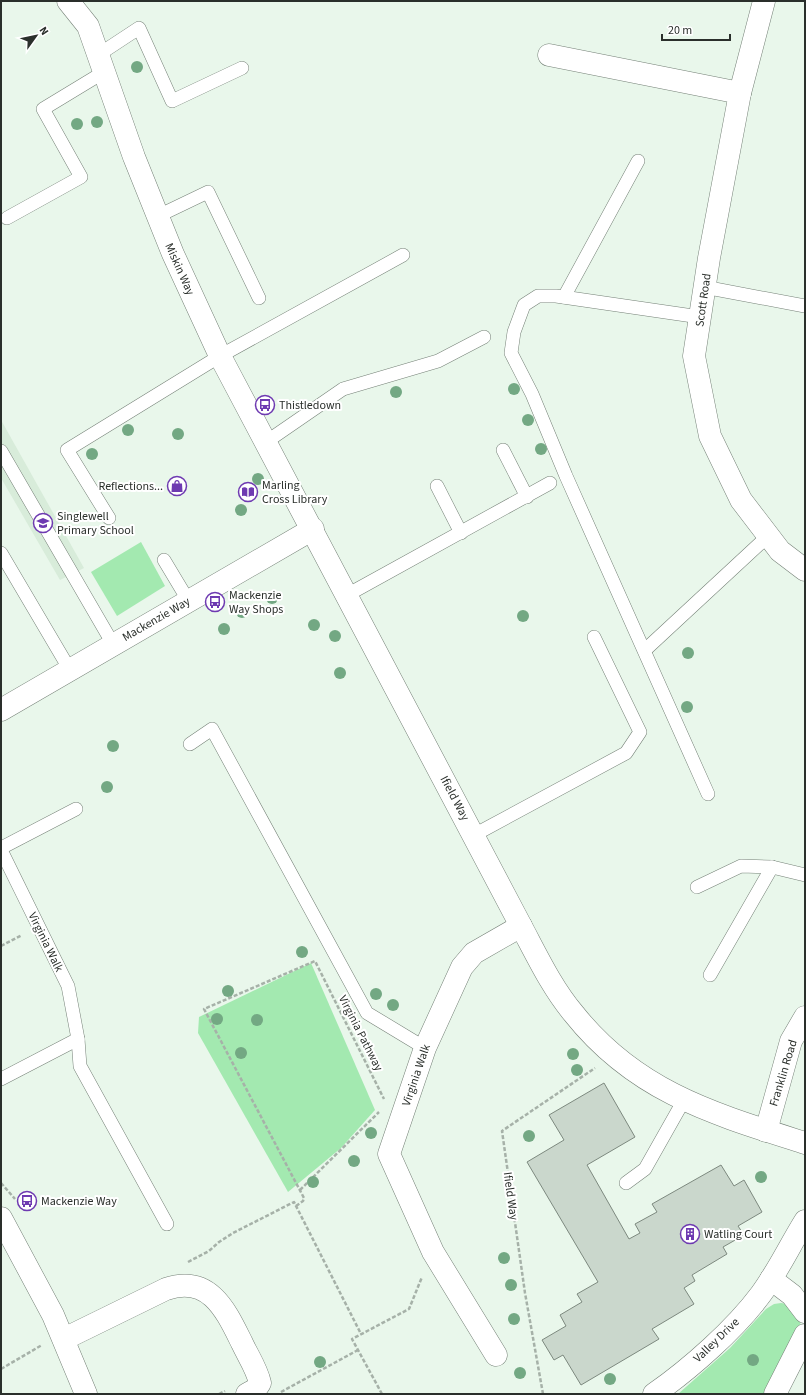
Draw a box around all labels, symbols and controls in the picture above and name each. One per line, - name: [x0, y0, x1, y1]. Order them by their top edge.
- north arrow: [16, 16, 56, 56]
- scale bar: [662, 16, 730, 42]
- text: 20 m: [668, 22, 692, 39]
- text: N: [36, 24, 52, 38]
- street label: Miskin Way: [161, 240, 199, 298]
- street label: Scott Road: [691, 272, 716, 328]
- bus stop icon: Thistledown: [254, 394, 276, 416]
- place label: Thistledown: [279, 397, 341, 414]
- shop icon: Reflections...: [166, 475, 188, 497]
- place label: Marling Cross Library: [262, 477, 328, 508]
- place label: Reflections...: [98, 478, 163, 495]
- library icon: Marling Cross Library: [237, 481, 259, 503]
- place label: Singlewell Primary School: [57, 508, 134, 539]
- school or university icon: Singlewell Primary School: [32, 512, 54, 534]
- place label: Mackenzie Way Shops: [229, 587, 283, 618]
- bus stop icon: Mackenzie Way Shops: [204, 591, 226, 613]
- street label: Mackenzie Way: [119, 593, 194, 646]
- street label: Ifield Way: [436, 773, 474, 824]
- street label: Virginia Walk: [24, 910, 67, 975]
- street label: Virginia Pathway: [334, 992, 387, 1074]
- street label: Franklin Road: [765, 1038, 802, 1109]
- street label: Virginia Walk: [398, 1042, 435, 1108]
- street label: Ifield Way: [499, 1171, 522, 1222]
- bus stop icon: Mackenzie Way: [16, 1190, 38, 1212]
- place label: Mackenzie Way: [41, 1193, 117, 1210]
- building icon: Watling Court: [679, 1223, 701, 1245]
- place label: Watling Court: [704, 1226, 772, 1243]
- street label: Valley Drive: [690, 1314, 743, 1367]

